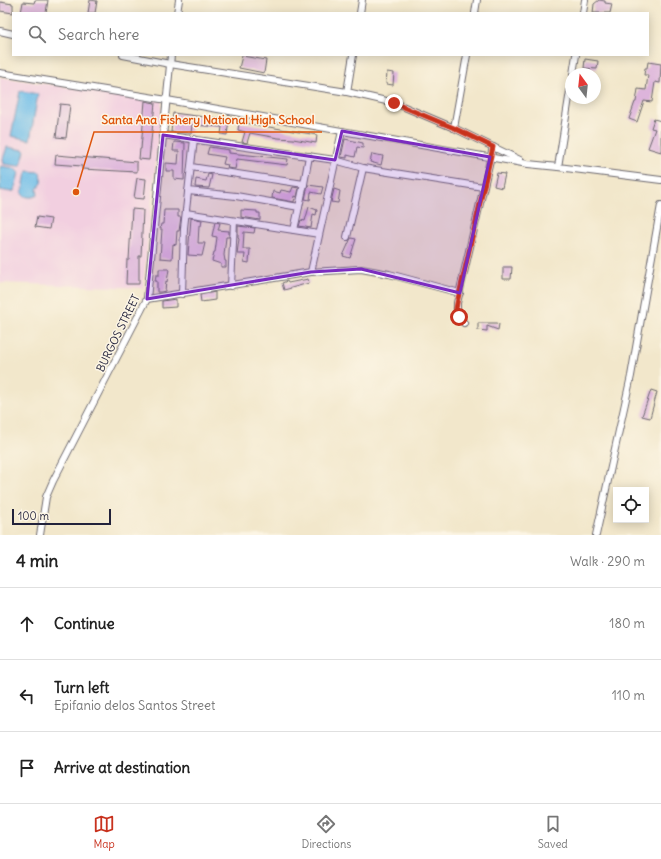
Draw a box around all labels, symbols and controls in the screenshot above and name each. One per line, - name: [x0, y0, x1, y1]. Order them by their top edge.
- search box: [12, 12, 649, 56]
- icon: search: [26, 23, 48, 45]
- text: Search here: [58, 25, 139, 44]
- north arrow: [565, 68, 601, 104]
- route end: [385, 94, 403, 112]
- callout: Santa Ana Fishery National High School: [94, 108, 322, 132]
- text: Santa Ana Fishery National High School: [102, 112, 315, 128]
- street label: BURGOS STREET: [93, 292, 143, 374]
- route start: [450, 308, 468, 326]
- map controls: [613, 487, 649, 523]
- button: locate: [613, 487, 649, 523]
- scale bar: [12, 507, 111, 526]
- text: 100 m: [18, 509, 49, 523]
- text: 4 min: [16, 550, 58, 572]
- text: Walk · 290 m: [570, 553, 645, 570]
- icon: ahead: [16, 613, 38, 635]
- text: Continue: [54, 614, 115, 633]
- text: 180 m: [609, 615, 645, 632]
- text: Turn left: [54, 678, 109, 697]
- icon: left: [16, 685, 38, 707]
- text: 110 m: [612, 687, 645, 704]
- text: Epifanio delos Santos Street: [54, 697, 216, 714]
- icon: arrive: [16, 757, 38, 779]
- text: Arrive at destination: [54, 758, 190, 777]
- tab: Map: [93, 813, 115, 851]
- tab: Directions: [302, 813, 351, 851]
- tab: Saved: [538, 813, 568, 851]

